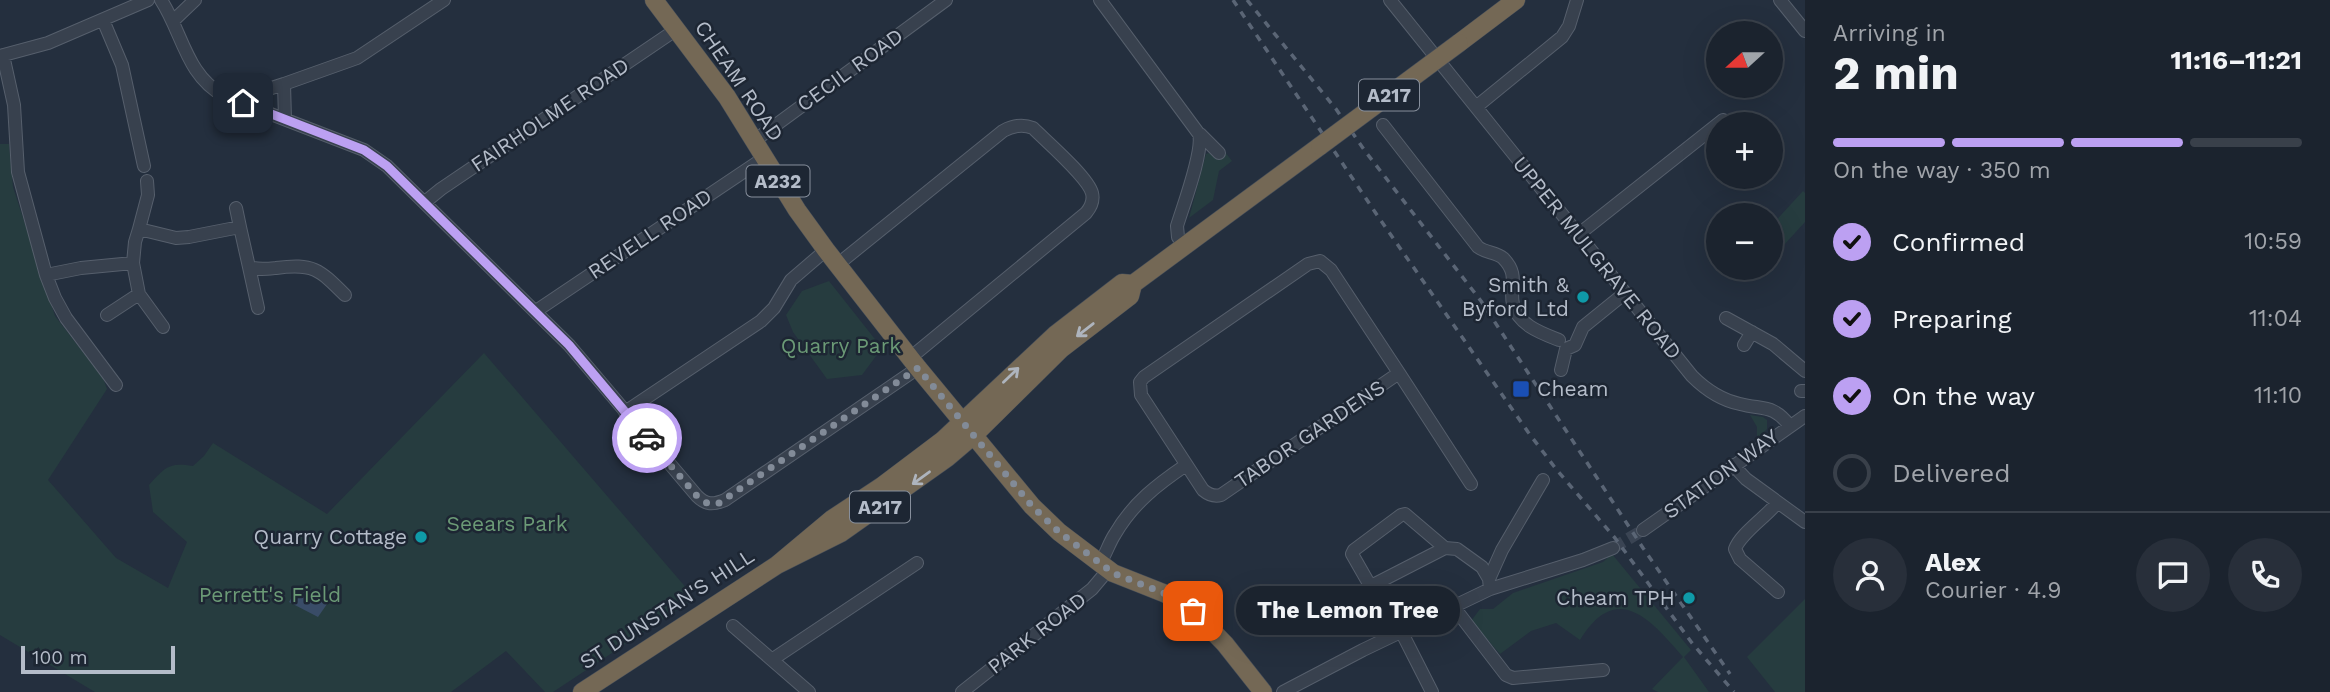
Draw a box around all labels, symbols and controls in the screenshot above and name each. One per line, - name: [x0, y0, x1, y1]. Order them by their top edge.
- street label: CHEAM ROAD: [690, 16, 789, 146]
- text: Arriving in: [1833, 20, 1946, 47]
- north arrow: [1706, 21, 1783, 98]
- map controls: [1706, 21, 1783, 280]
- street label: CECIL ROAD: [792, 23, 908, 117]
- text: 11:16–11:21: [2171, 45, 2302, 75]
- text: 2 min: [1833, 46, 1959, 100]
- street label: FAIRHOLME ROAD: [466, 52, 634, 177]
- pin: [213, 73, 273, 133]
- road number: A217: [1359, 80, 1419, 110]
- icon: home: [224, 84, 262, 122]
- button: +: [1706, 112, 1783, 189]
- street label: UPPER MULGRAVE ROAD: [1508, 151, 1687, 364]
- text: On the way · 350 m: [1833, 157, 2051, 184]
- road number: A232: [746, 166, 810, 196]
- street label: REVELL ROAD: [583, 183, 716, 284]
- button: −: [1706, 203, 1783, 280]
- icon: check: [1833, 223, 1871, 261]
- text: Confirmed: [1892, 227, 2025, 257]
- text: 10:59: [2244, 228, 2302, 255]
- place label: Smith & Byford Ltd: [1462, 272, 1570, 321]
- marker: Smith & Byford Ltd: [1575, 289, 1591, 305]
- icon: check: [1833, 300, 1871, 338]
- text: Preparing: [1892, 304, 2012, 334]
- text: 11:04: [2249, 305, 2302, 332]
- one-way arrow: [1077, 323, 1095, 338]
- park label: Quarry Park: [781, 333, 901, 358]
- one-way arrow: [1002, 366, 1019, 383]
- street label: TABOR GARDENS: [1230, 374, 1390, 493]
- place label: Cheam: [1537, 376, 1608, 401]
- icon: check: [1833, 377, 1871, 415]
- marker: Cheam: [1511, 379, 1531, 399]
- text: On the way: [1892, 381, 2035, 411]
- text: 11:10: [2254, 382, 2302, 409]
- courier: [612, 403, 682, 473]
- icon: car: [628, 419, 666, 457]
- street label: STATION WAY: [1658, 423, 1783, 524]
- text: Delivered: [1892, 458, 2011, 488]
- one-way arrow: [912, 470, 930, 485]
- road number: A217: [850, 492, 910, 522]
- park label: Seears Park: [446, 511, 568, 536]
- place label: Quarry Cottage: [254, 524, 407, 549]
- marker: Quarry Cottage: [413, 529, 429, 545]
- button: person: [1833, 538, 1907, 612]
- button: chat: [2136, 538, 2210, 612]
- button: phone: [2228, 538, 2302, 612]
- street label: ST DUNSTAN'S HILL: [575, 543, 759, 674]
- text: Alex: [1925, 547, 1981, 577]
- text: Courier · 4.9: [1925, 577, 2061, 604]
- pin: [1163, 581, 1223, 641]
- park label: Perrett's Field: [199, 582, 341, 607]
- place label: Cheam TPH: [1556, 585, 1675, 610]
- street label: PARK ROAD: [982, 586, 1091, 679]
- callout: The Lemon Tree: [1235, 586, 1459, 636]
- marker: Cheam TPH: [1681, 590, 1697, 606]
- icon: bag: [1174, 592, 1212, 630]
- text: The Lemon Tree: [1257, 597, 1439, 624]
- scale bar: [21, 643, 175, 675]
- text: 100 m: [32, 646, 88, 669]

